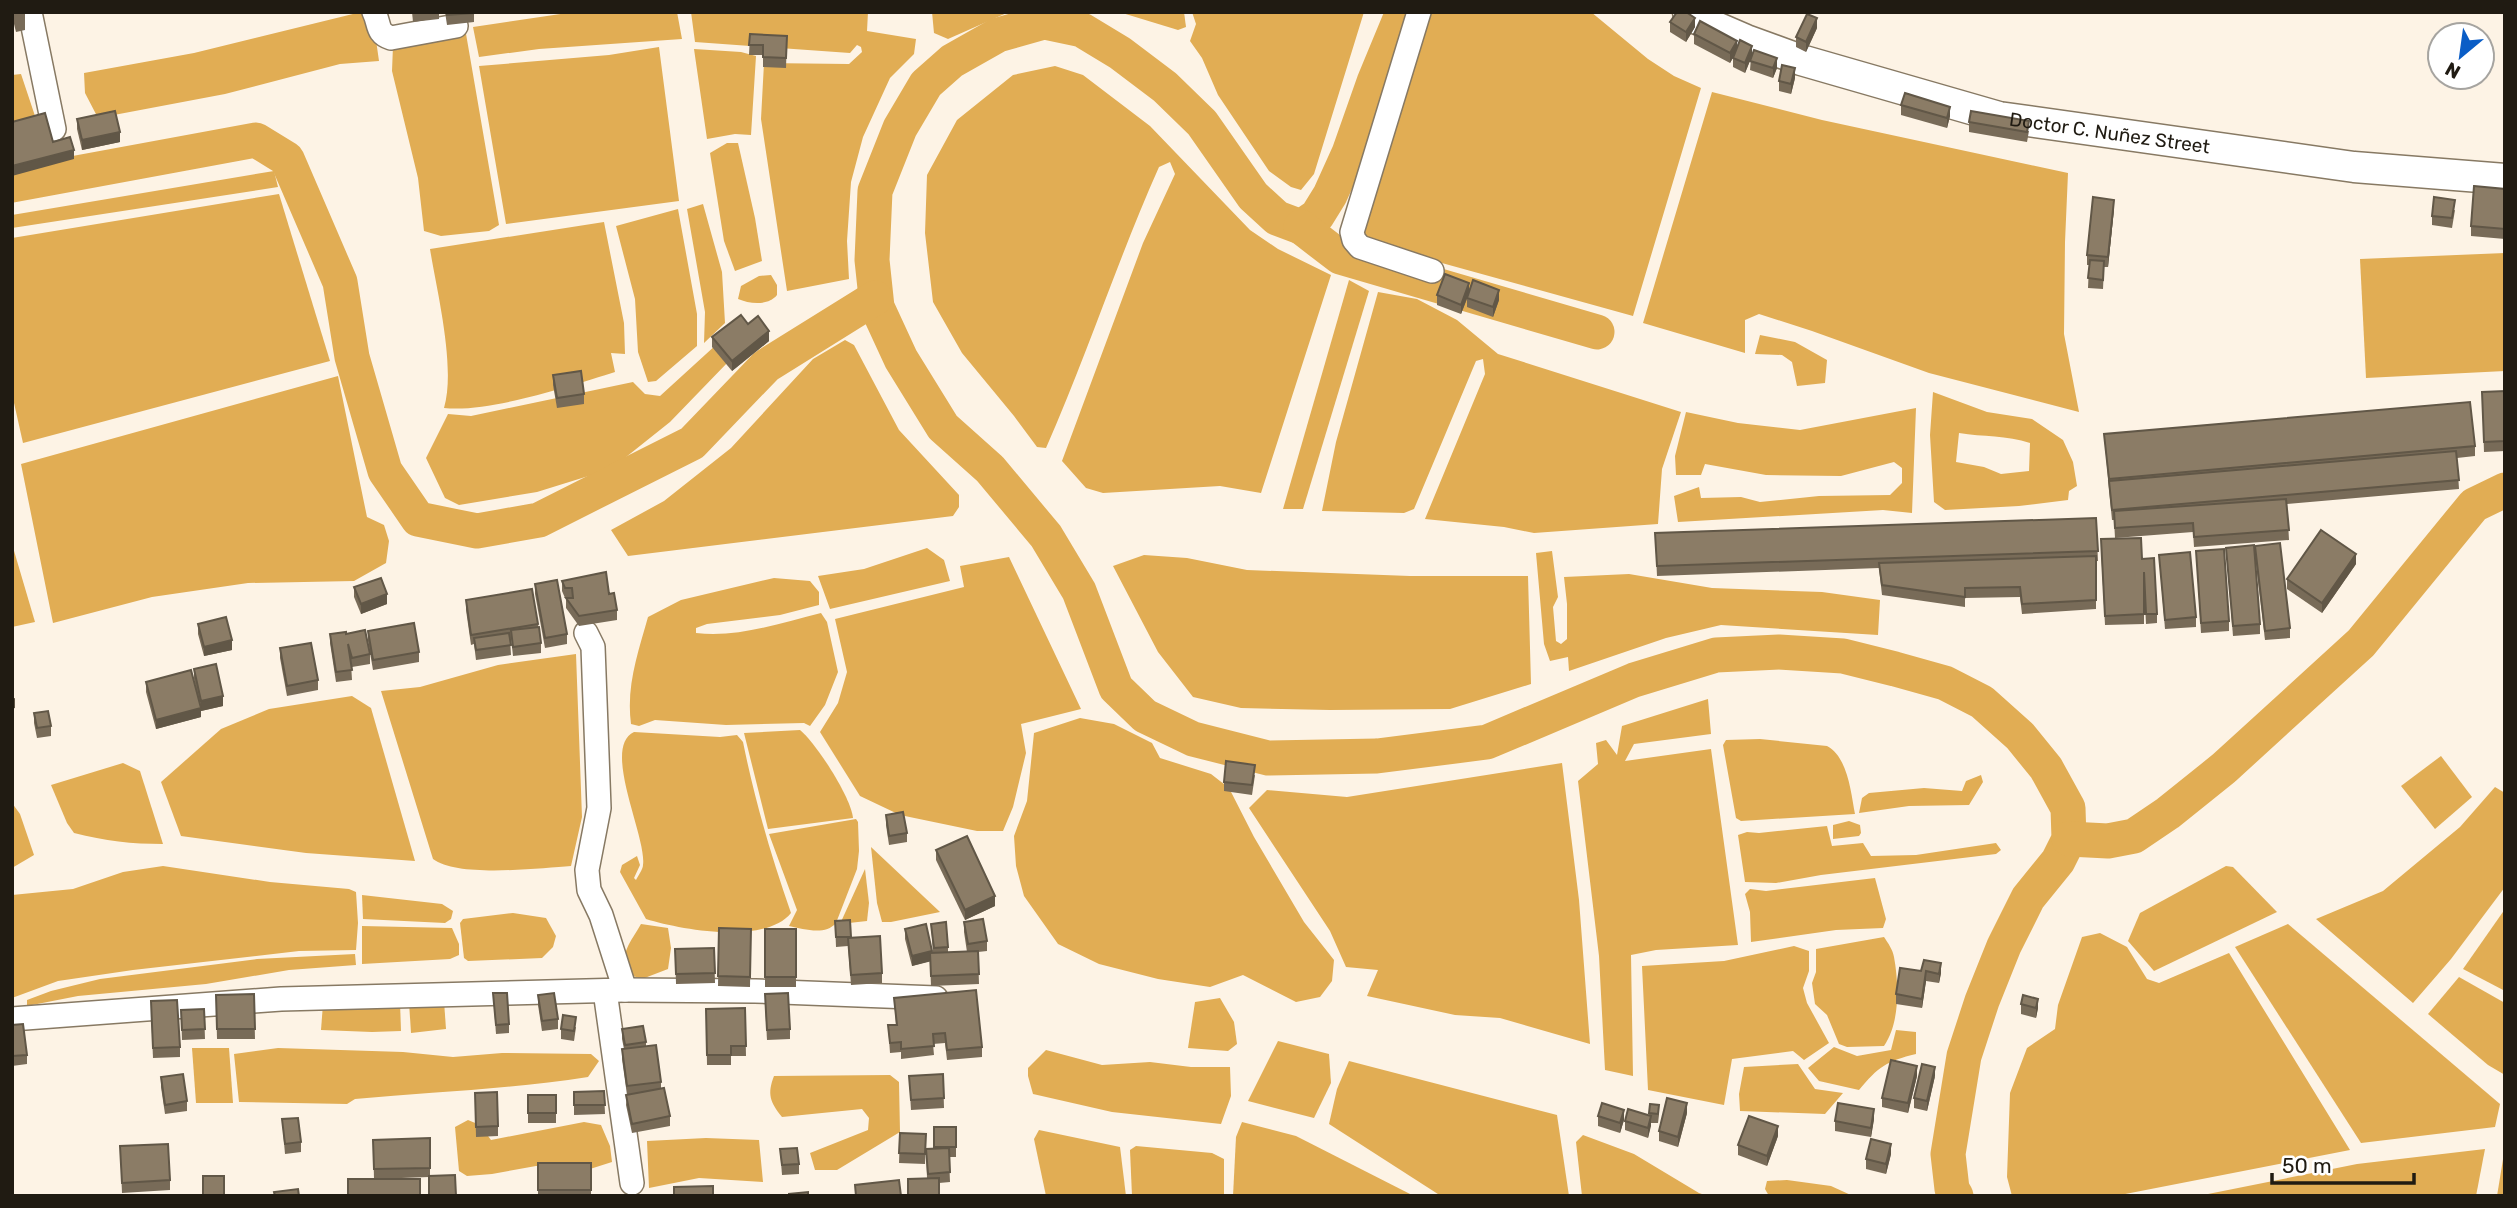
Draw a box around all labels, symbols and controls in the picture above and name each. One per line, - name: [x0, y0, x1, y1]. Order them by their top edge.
- north arrow: [2426, 21, 2496, 91]
- text: N: [2441, 57, 2465, 84]
- street label: Doctor C. Nuñez Street: [2008, 108, 2212, 159]
- scale bar: [2272, 1142, 2414, 1186]
- text: 50 m: [2282, 1153, 2332, 1178]

